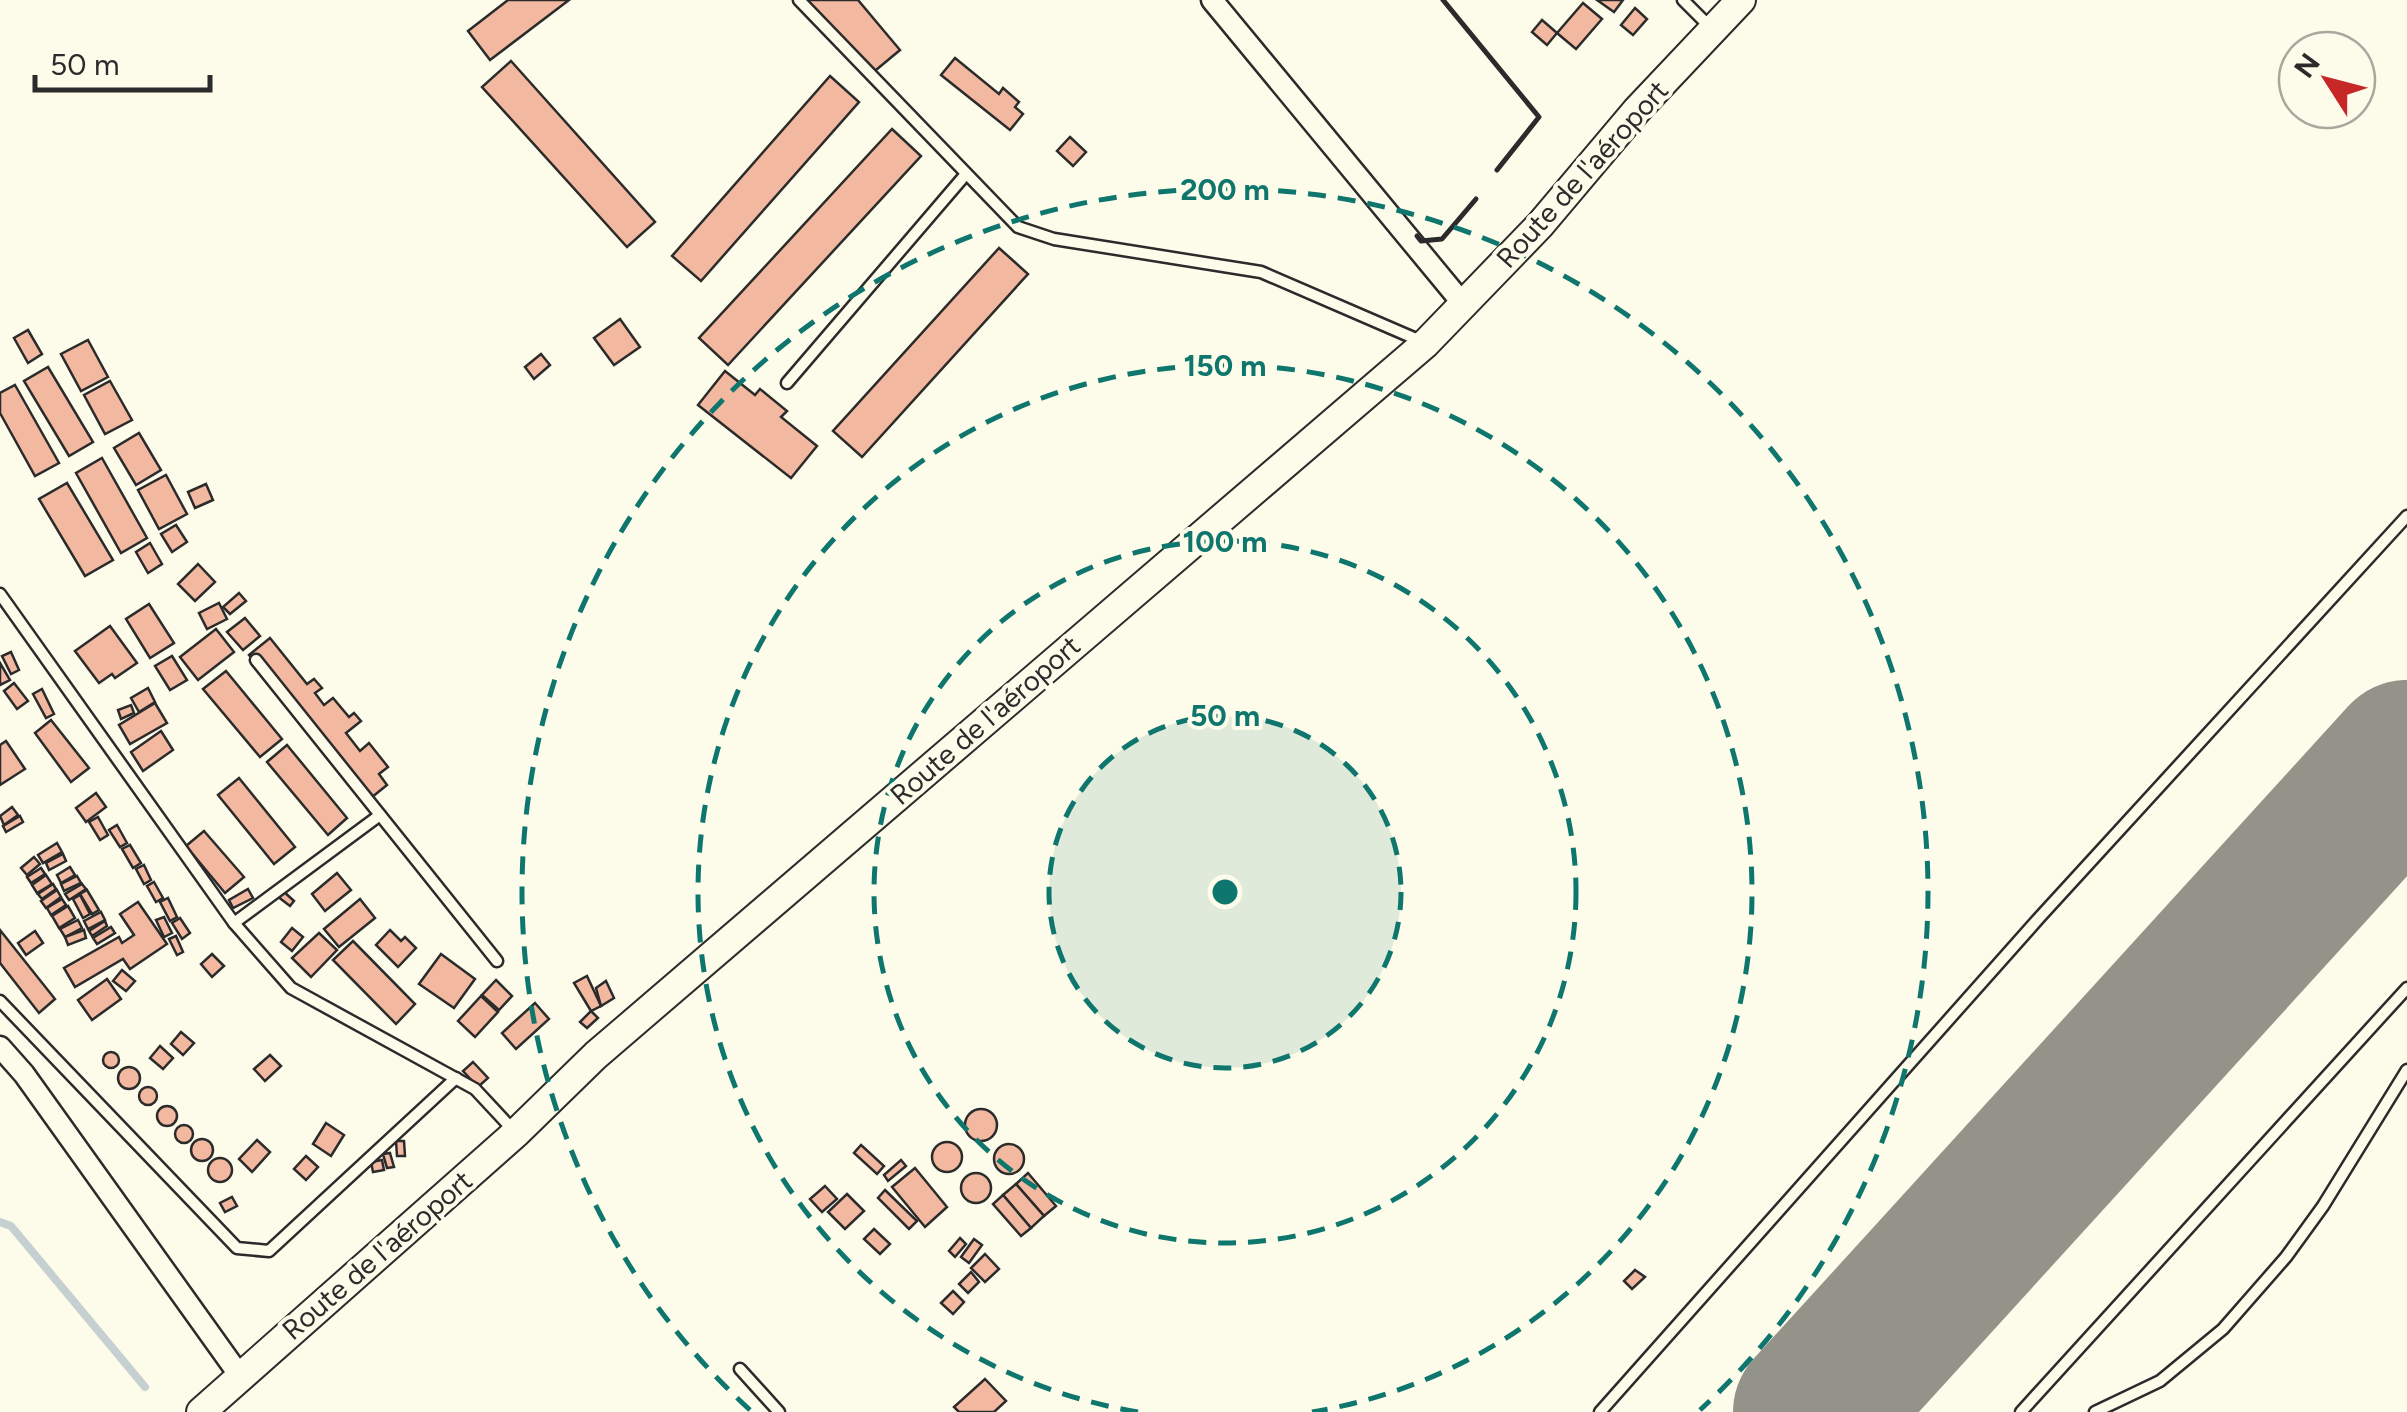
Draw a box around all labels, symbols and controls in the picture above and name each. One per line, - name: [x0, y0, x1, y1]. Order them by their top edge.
- scale bar: [35, 30, 210, 92]
- north arrow: [2277, 30, 2377, 130]
- text: 50 m: [50, 46, 119, 83]
- text: N: [2287, 47, 2327, 84]
- street label: Route de l'aéroport: [1489, 73, 1675, 275]
- text: 200 m: [1180, 171, 1270, 208]
- text: 150 m: [1184, 347, 1266, 384]
- text: 100 m: [1183, 523, 1267, 560]
- street label: Route de l'aéroport: [883, 628, 1087, 812]
- text: 50 m: [1190, 697, 1260, 734]
- centre of rings: [1207, 874, 1243, 910]
- street label: Route de l'aéroport: [275, 1163, 479, 1347]

